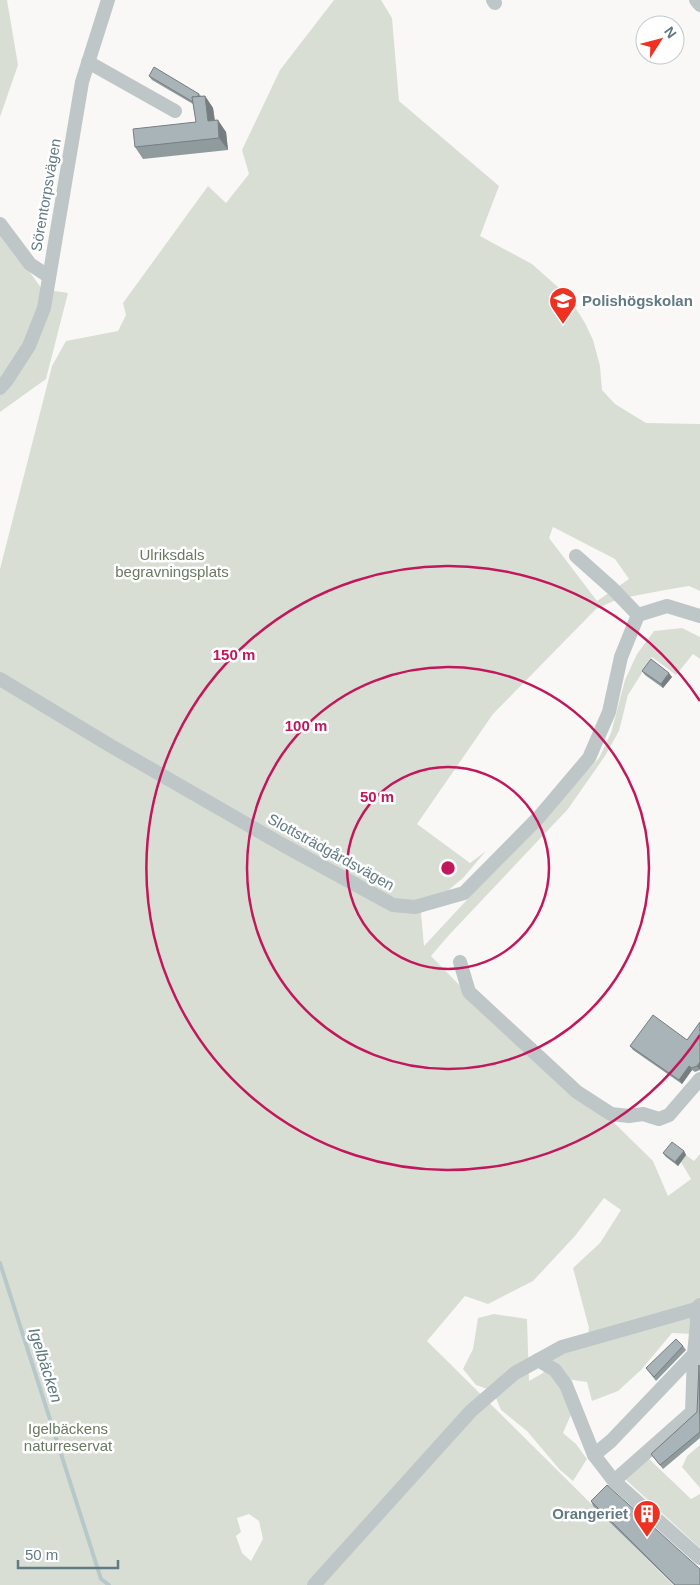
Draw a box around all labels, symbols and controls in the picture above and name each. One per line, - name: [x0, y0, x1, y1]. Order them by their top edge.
- north arrow: [635, 15, 685, 65]
- text: N: [661, 24, 680, 41]
- street label: Sörentorpsvägen: [27, 137, 64, 253]
- school or university icon: Polishögskolan: [548, 286, 578, 325]
- place label: Polishögskolan: [582, 292, 693, 309]
- park label: Ulriksdals begravningsplats: [115, 546, 229, 580]
- text: 150 m: [213, 646, 255, 663]
- text: 100 m: [285, 717, 327, 734]
- text: 50 m: [360, 788, 394, 805]
- street label: Slottsträdgårdsvägen: [265, 810, 397, 893]
- centre of rings: [439, 859, 457, 877]
- water label: Igelbäcken: [25, 1326, 66, 1405]
- park label: Igelbäckens naturreservat: [24, 1420, 113, 1454]
- building icon: Orangeriet: [632, 1499, 662, 1538]
- place label: Orangeriet: [552, 1505, 628, 1522]
- scale bar: [18, 1538, 118, 1570]
- text: 50 m: [25, 1546, 58, 1563]

